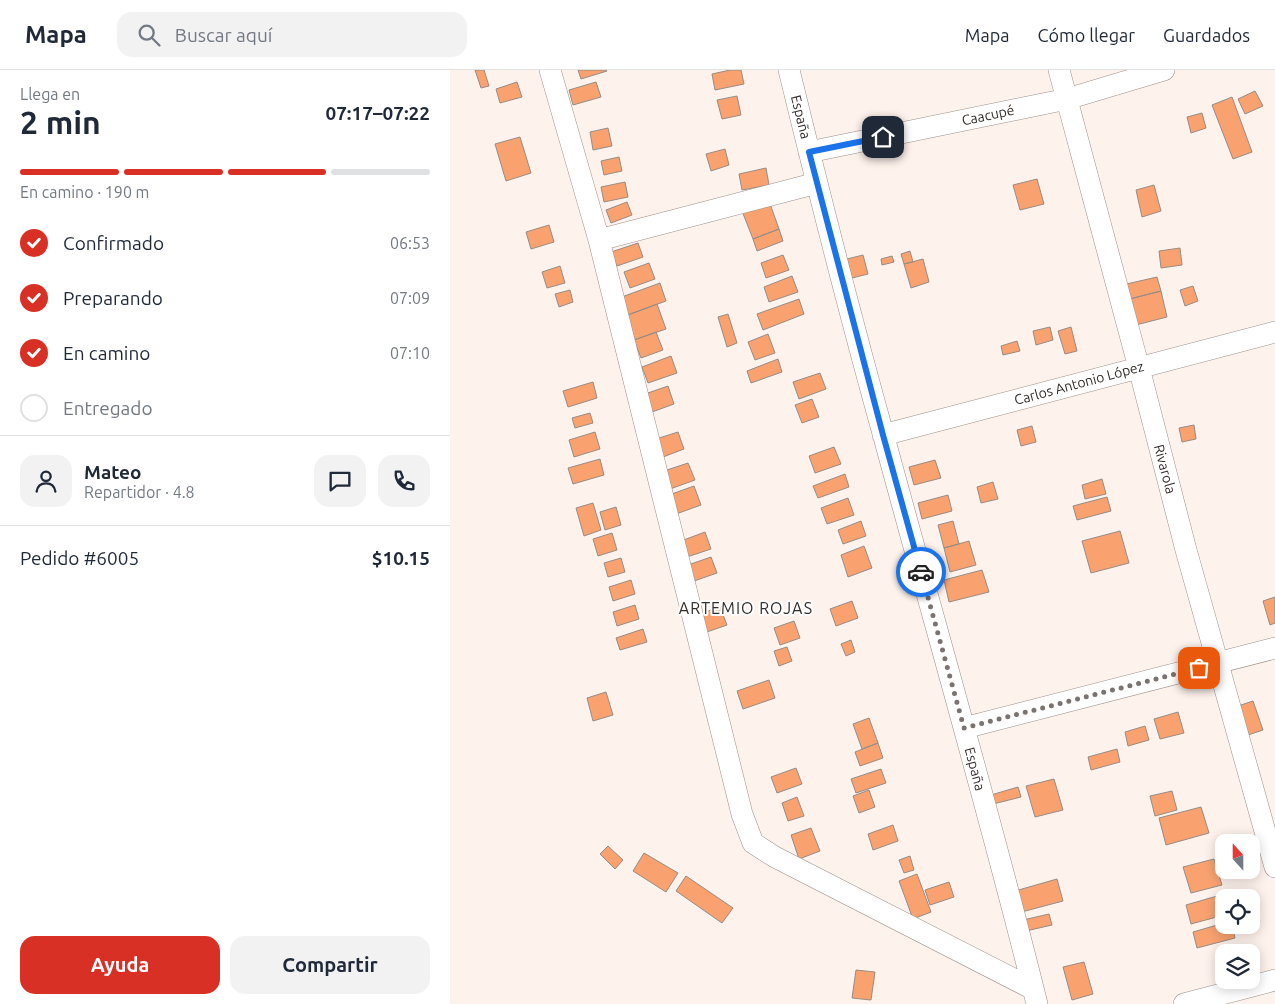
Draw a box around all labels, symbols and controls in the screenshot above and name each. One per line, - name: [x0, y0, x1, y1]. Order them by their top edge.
- search box: [117, 12, 467, 57]
- text: Mapa: [25, 21, 87, 48]
- icon: search: [135, 21, 163, 49]
- text: Buscar aquí: [175, 24, 272, 46]
- text: Mapa: [965, 25, 1010, 45]
- text: Cómo llegar: [1038, 25, 1135, 45]
- text: Guardados: [1163, 25, 1250, 45]
- text: Llega en: [20, 85, 80, 103]
- street label: España: [788, 93, 814, 141]
- text: 07:17–07:22: [325, 102, 430, 124]
- street label: Caacupé: [960, 102, 1016, 128]
- text: 2 min: [20, 104, 101, 140]
- pin: [862, 116, 904, 158]
- icon: home: [869, 123, 897, 151]
- text: En camino · 190 m: [20, 183, 149, 201]
- icon: check: [20, 229, 48, 257]
- text: Confirmado: [63, 232, 164, 254]
- text: 06:53: [390, 234, 430, 252]
- icon: check: [20, 284, 48, 312]
- text: Preparando: [63, 287, 163, 309]
- text: 07:09: [390, 289, 430, 307]
- icon: check: [20, 339, 48, 367]
- text: En camino: [63, 342, 150, 364]
- text: 07:10: [390, 344, 430, 362]
- street label: Carlos Antonio López: [1012, 358, 1146, 408]
- text: Entregado: [63, 397, 153, 419]
- street label: Rivarola: [1151, 443, 1179, 495]
- button: person: [20, 455, 72, 507]
- button: chat: [314, 455, 366, 507]
- button: phone: [378, 455, 430, 507]
- text: Mateo: [84, 461, 142, 483]
- text: Repartidor · 4.8: [84, 483, 195, 501]
- text: Pedido #6005: [20, 547, 139, 569]
- text: $10.15: [372, 547, 430, 569]
- courier: [896, 547, 946, 597]
- icon: car: [907, 558, 935, 586]
- district label: ARTEMIO ROJAS: [679, 599, 813, 617]
- pin: [1178, 647, 1220, 689]
- icon: bag: [1185, 654, 1213, 682]
- street label: España: [962, 745, 988, 793]
- north arrow: [1215, 834, 1260, 879]
- map controls: [1215, 834, 1260, 989]
- button: locate: [1215, 889, 1260, 934]
- button: Ayuda: [20, 936, 220, 994]
- button: Compartir: [230, 936, 430, 994]
- button: layers: [1215, 944, 1260, 989]

